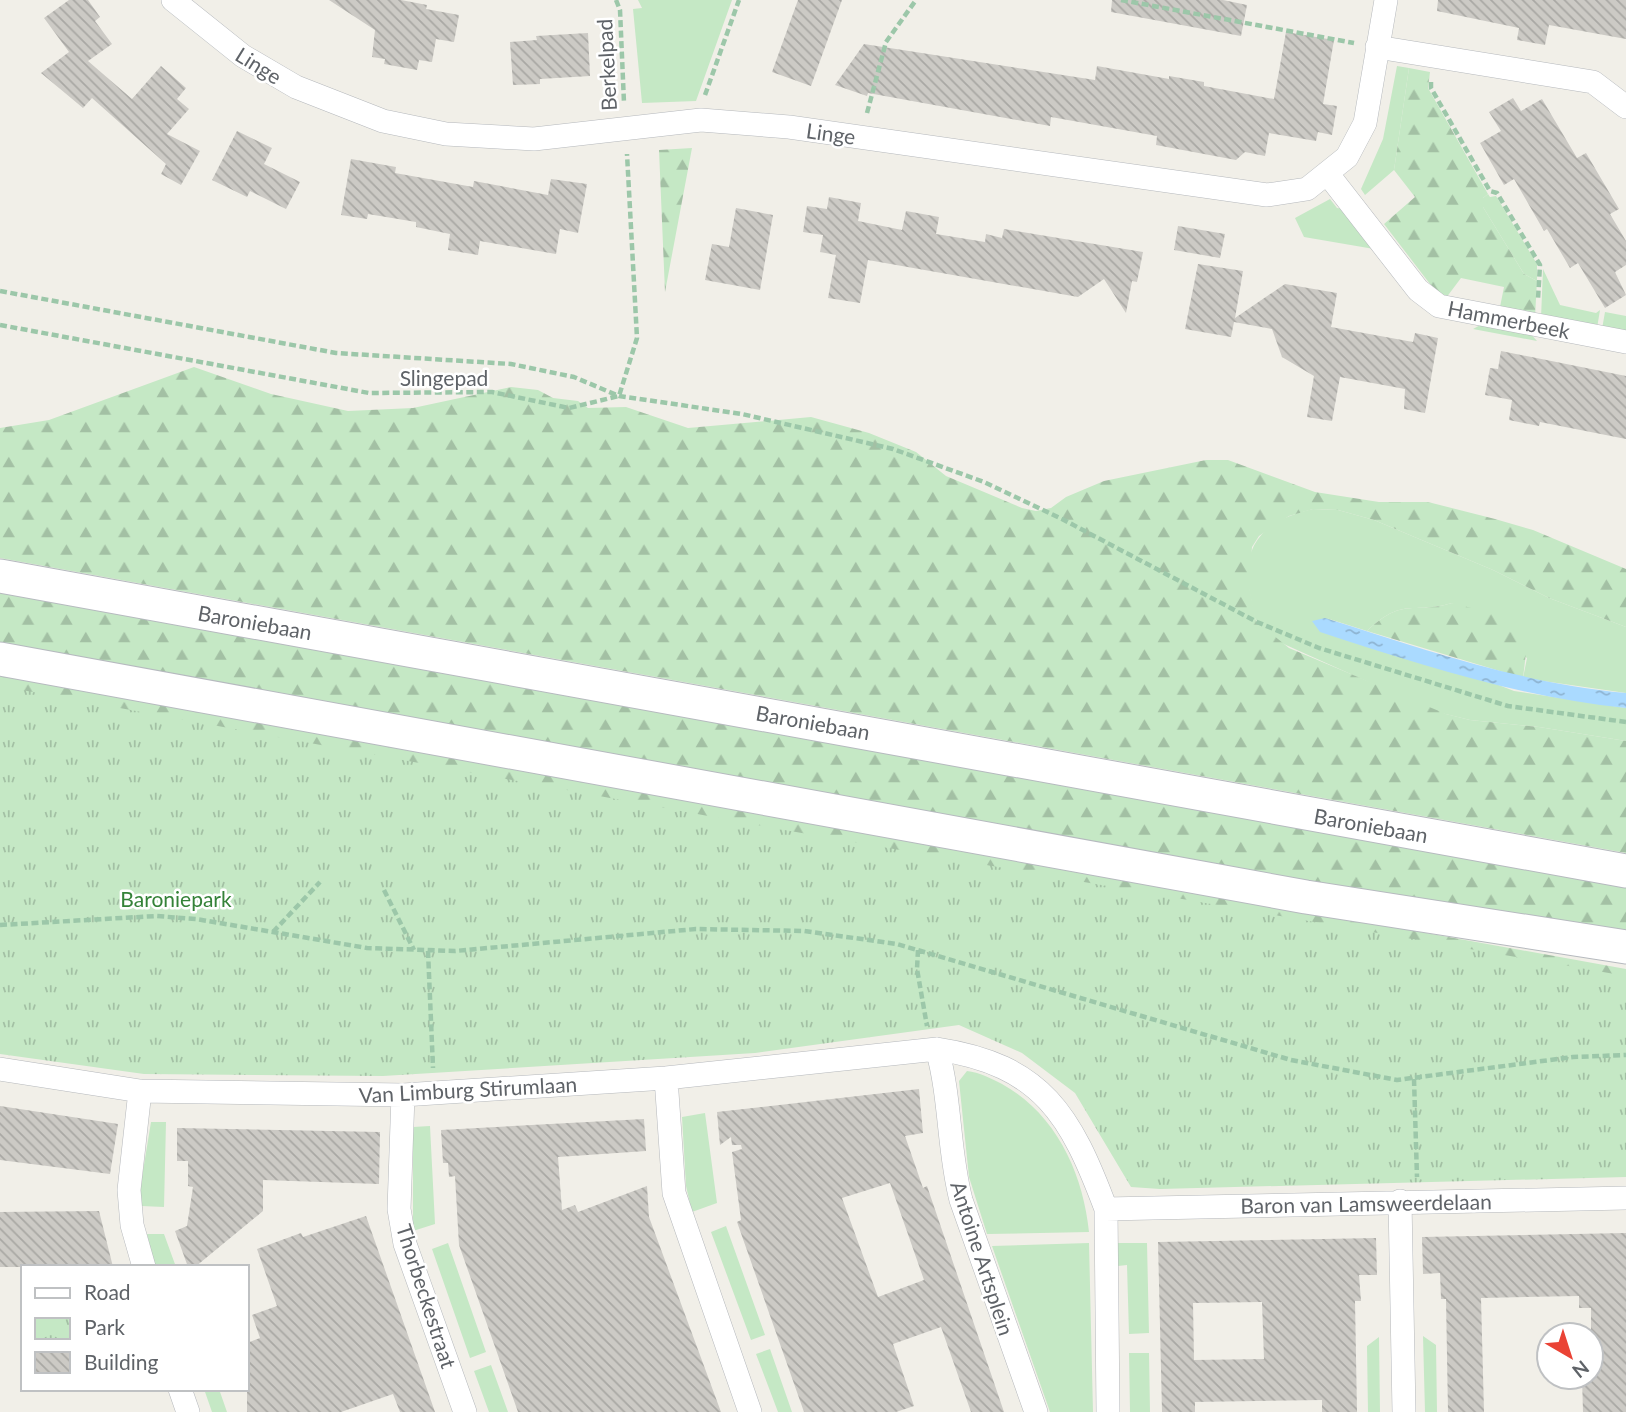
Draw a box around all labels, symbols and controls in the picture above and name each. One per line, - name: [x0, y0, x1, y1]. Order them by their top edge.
- street label: Berkelpad: [591, 18, 621, 112]
- street label: Linge: [231, 41, 287, 89]
- street label: Linge: [805, 117, 857, 149]
- street label: Hammerbeek: [1446, 295, 1573, 343]
- street label: Slingepad: [400, 365, 488, 390]
- street label: Baroniebaan: [196, 600, 314, 644]
- street label: Baroniebaan: [754, 700, 872, 744]
- street label: Baroniebaan: [1312, 803, 1430, 847]
- park label: Baroniepark: [120, 886, 232, 911]
- street label: Van Limburg Stirumlaan: [358, 1071, 578, 1107]
- street label: Antoine Artsplein: [946, 1178, 1020, 1338]
- street label: Baron van Lamsweerdelaan: [1240, 1188, 1492, 1218]
- street label: Thorbeckestraat: [392, 1221, 462, 1372]
- legend: [21, 1265, 248, 1391]
- text: Road: [84, 1279, 131, 1304]
- text: Park: [84, 1314, 125, 1339]
- north arrow: [1535, 1321, 1605, 1391]
- text: Building: [84, 1349, 159, 1374]
- text: N: [1568, 1356, 1594, 1383]

